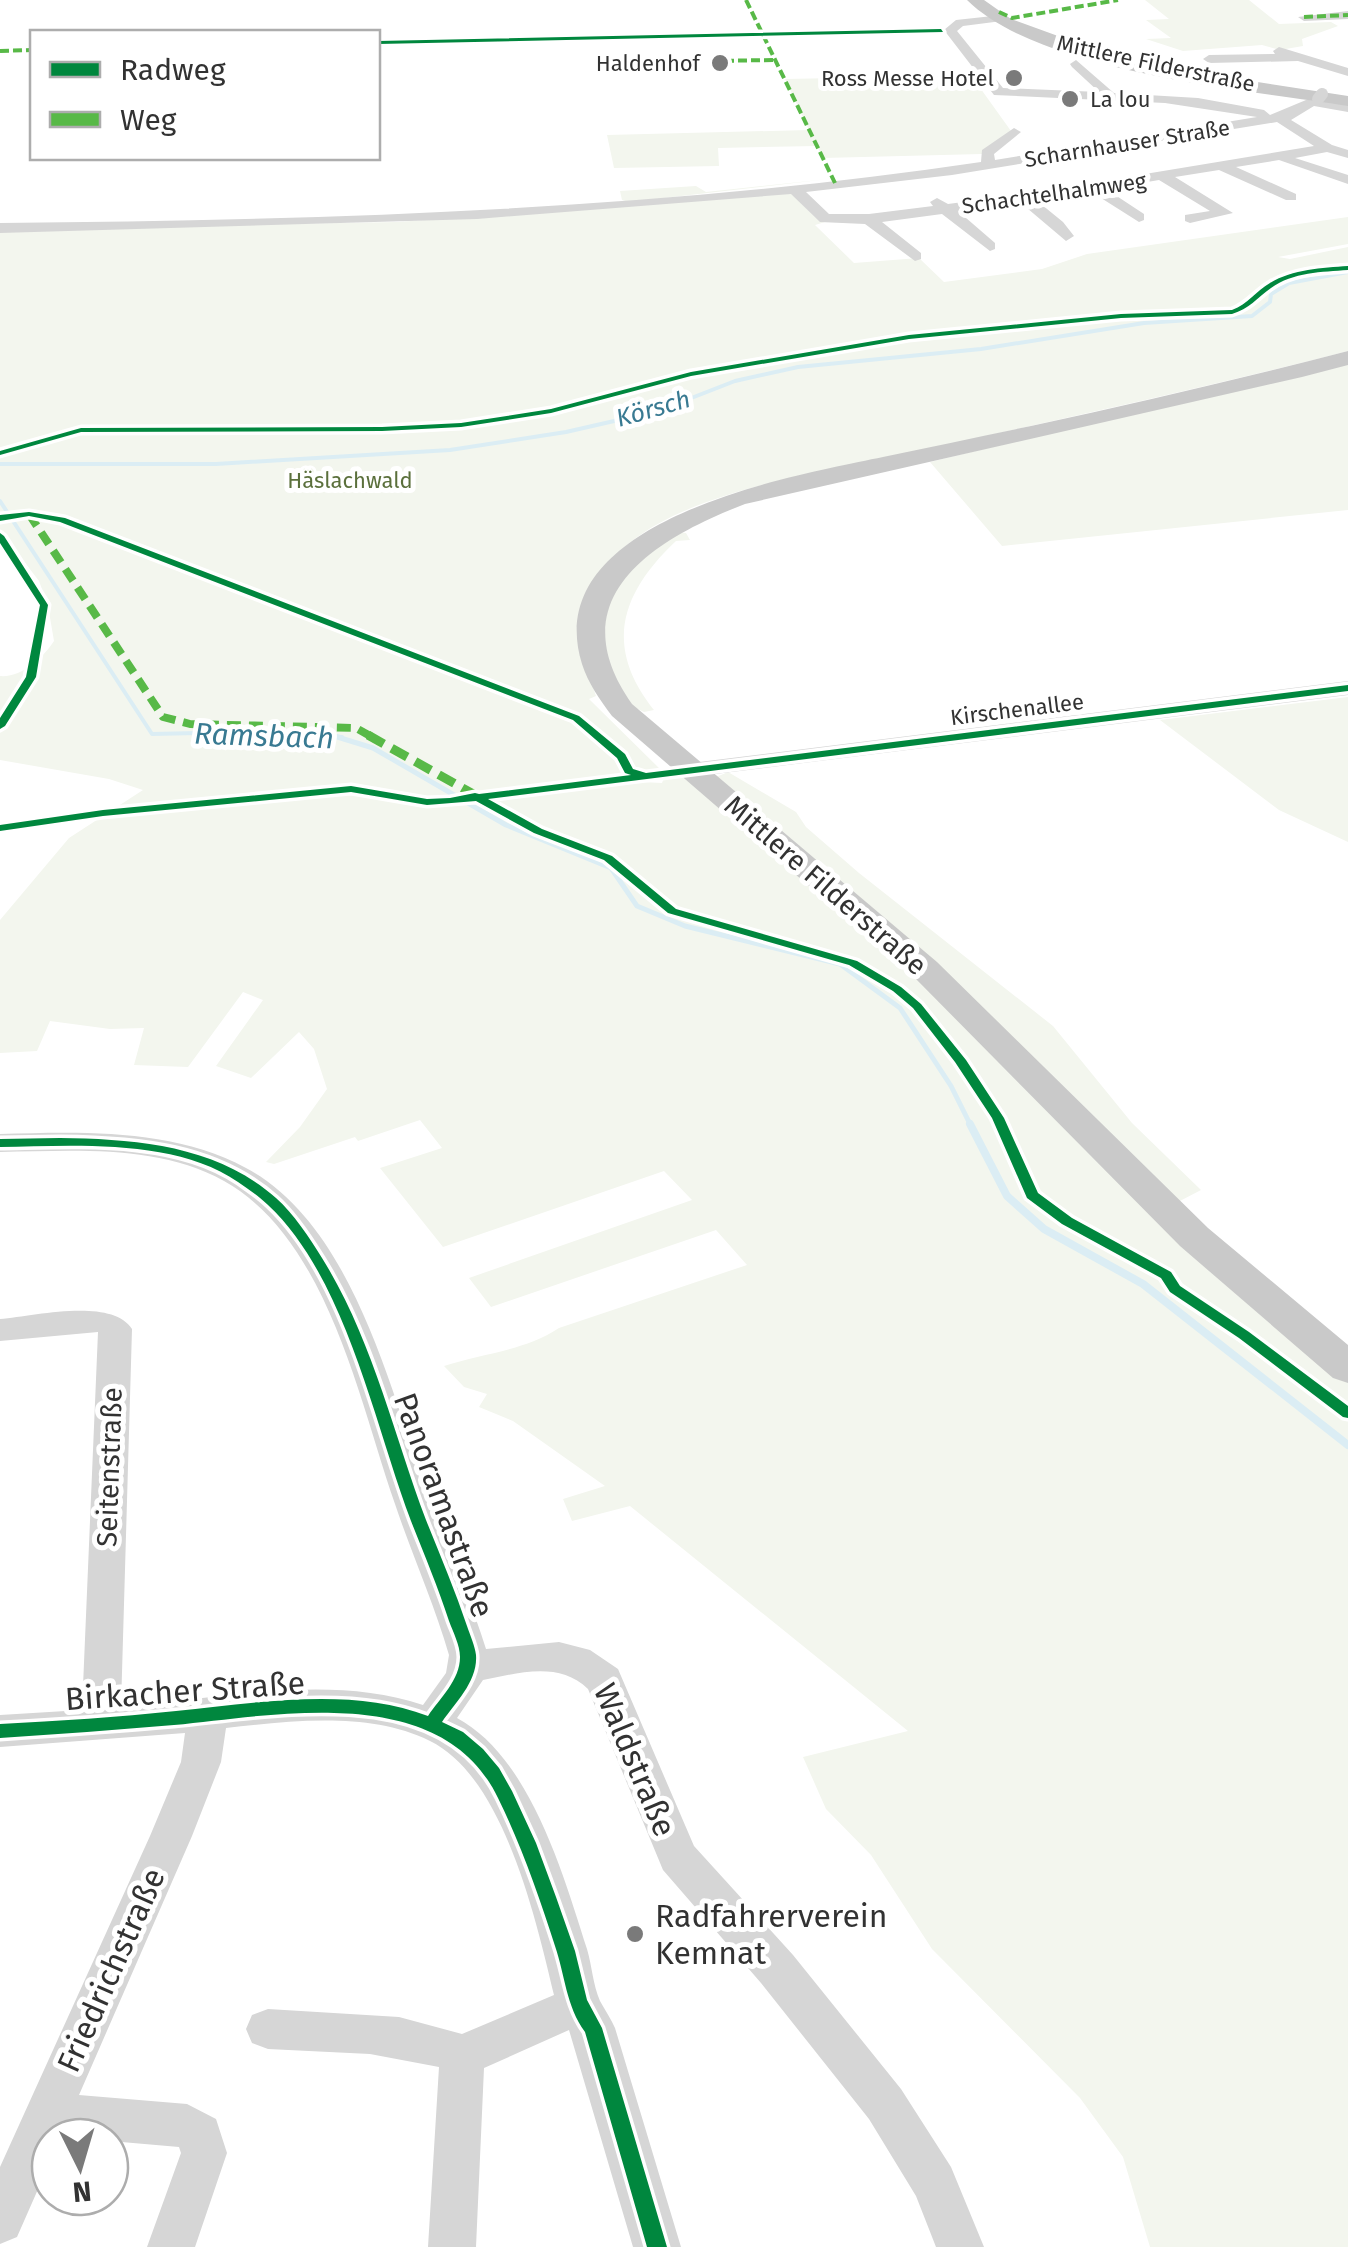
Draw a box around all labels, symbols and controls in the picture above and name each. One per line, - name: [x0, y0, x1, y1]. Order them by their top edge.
- street label: Mittlere Filderstraße: [1054, 29, 1257, 98]
- legend: [30, 30, 380, 160]
- place label: Haldenhof: [596, 50, 702, 77]
- text: Radweg: [120, 52, 226, 88]
- marker: Haldenhof: [709, 52, 731, 74]
- place label: Ross Messe Hotel: [821, 65, 994, 92]
- marker: Ross Messe Hotel: [1003, 67, 1025, 89]
- place label: La lou: [1090, 86, 1151, 113]
- marker: La lou: [1059, 88, 1081, 110]
- text: Weg: [120, 102, 177, 138]
- street label: Scharnhauser Straße: [1022, 114, 1232, 173]
- street label: Schachtelhalmweg: [960, 167, 1149, 220]
- water label: Körsch: [613, 384, 694, 434]
- park label: Häslachwald: [287, 467, 413, 494]
- street label: Kirschenallee: [949, 688, 1085, 731]
- water label: Ramsbach: [193, 716, 335, 756]
- street label: Mittlere Filderstraße: [718, 789, 933, 982]
- street label: Seitenstraße: [90, 1387, 129, 1547]
- street label: Panoramastraße: [386, 1387, 502, 1623]
- street label: Birkacher Straße: [64, 1664, 306, 1718]
- street label: Waldstraße: [586, 1678, 684, 1842]
- street label: Friedrichstraße: [49, 1862, 173, 2078]
- place label: Radfahrerverein Kemnat: [655, 1897, 888, 1972]
- marker: Radfahrerverein Kemnat: [624, 1923, 646, 1945]
- north arrow: [30, 2117, 130, 2217]
- text: N: [71, 2174, 93, 2209]

